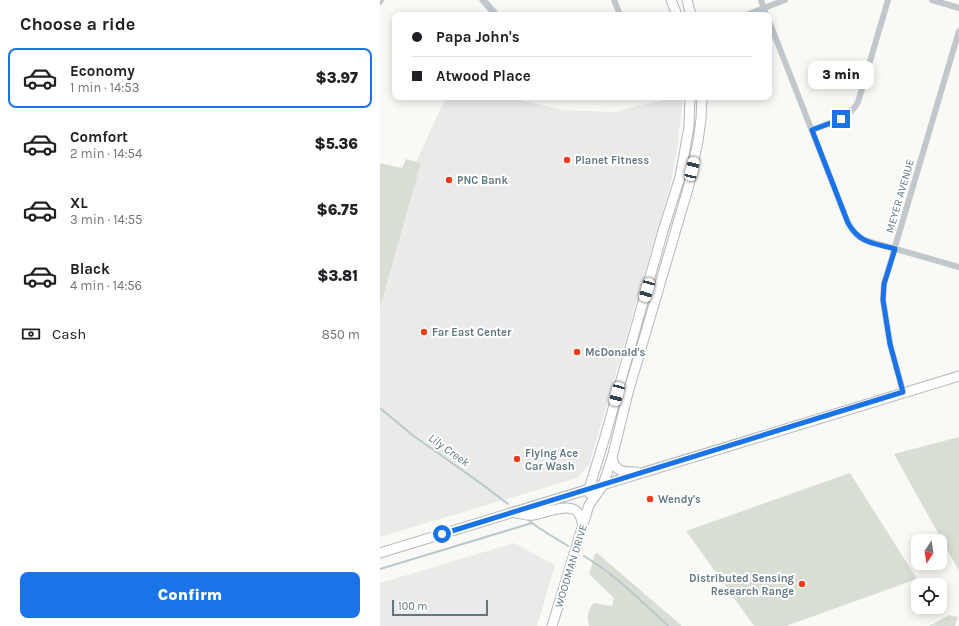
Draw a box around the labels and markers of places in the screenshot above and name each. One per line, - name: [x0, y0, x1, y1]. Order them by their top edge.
- place label: Planet Fitness: [575, 154, 649, 167]
- marker: Planet Fitness: [562, 155, 572, 165]
- place label: PNC Bank: [457, 174, 508, 187]
- marker: PNC Bank: [444, 175, 454, 185]
- place label: Far East Center: [432, 326, 512, 339]
- marker: Far East Center: [419, 327, 429, 337]
- place label: McDonald's: [585, 346, 646, 359]
- marker: McDonald's: [572, 347, 582, 357]
- place label: Flying Ace Car Wash: [525, 447, 578, 473]
- marker: Flying Ace Car Wash: [512, 454, 522, 464]
- place label: Wendy's: [658, 493, 701, 506]
- marker: Wendy's: [645, 494, 655, 504]
- place label: Distributed Sensing Research Range: [689, 572, 795, 598]
- marker: Distributed Sensing Research Range: [797, 579, 807, 589]

